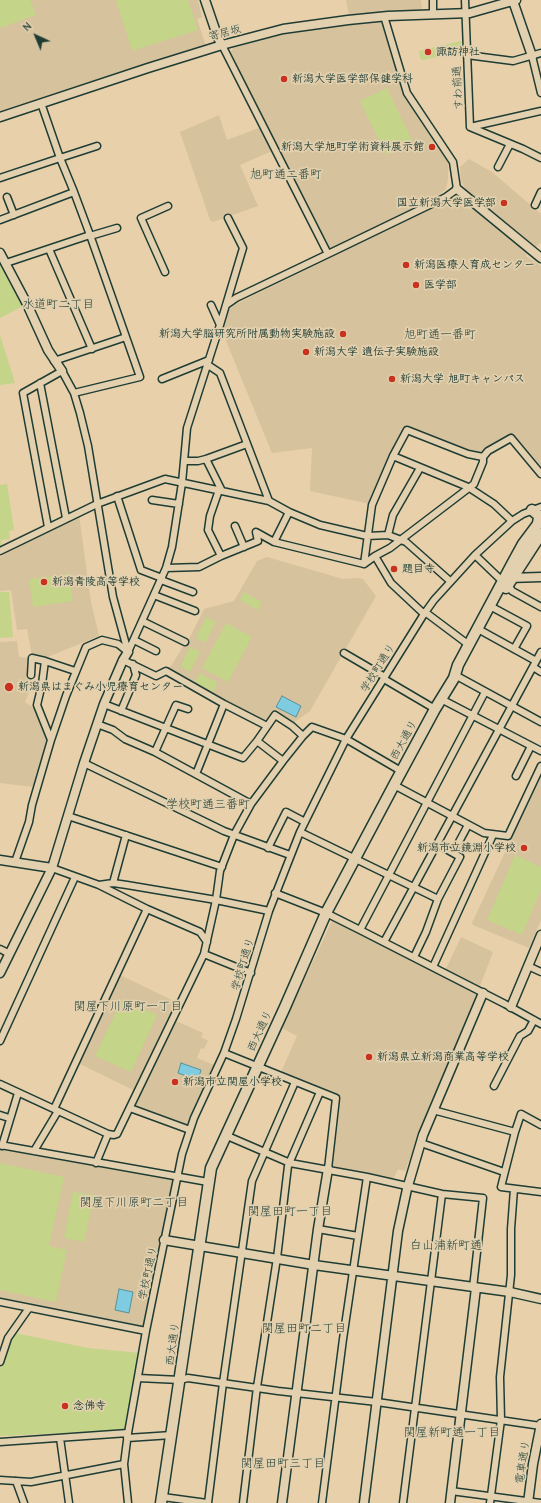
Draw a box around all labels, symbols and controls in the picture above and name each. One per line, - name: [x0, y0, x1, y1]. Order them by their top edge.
- north arrow: [16, 16, 56, 56]
- text: N: [20, 20, 34, 34]
- street label: 寄居坂: [207, 22, 243, 44]
- place label: 諏訪神社: [436, 45, 480, 59]
- marker: 諏訪神社: [423, 47, 433, 57]
- street label: すわ前通: [450, 66, 466, 110]
- place label: 新潟大学医学部保健学科: [292, 72, 413, 86]
- marker: 新潟大学医学部保健学科: [279, 74, 289, 84]
- place label: 新潟大学旭町学術資料展示館: [281, 140, 424, 154]
- marker: 新潟大学旭町学術資料展示館: [427, 142, 437, 152]
- district label: 旭町通二番町: [250, 168, 322, 182]
- place label: 国立新潟大学医学部: [397, 196, 496, 210]
- marker: 国立新潟大学医学部: [499, 198, 509, 208]
- place label: 新潟医療人育成センター: [414, 258, 535, 272]
- marker: 新潟医療人育成センター: [401, 260, 411, 270]
- place label: 医学部: [424, 278, 457, 292]
- marker: 医学部: [411, 280, 421, 290]
- district label: 水道町二丁目: [22, 298, 94, 312]
- place label: 新潟大学脳研究所附属動物実験施設: [159, 327, 335, 341]
- district label: 旭町通一番町: [404, 328, 476, 342]
- marker: 新潟大学脳研究所附属動物実験施設: [338, 329, 348, 339]
- place label: 新潟大学 遺伝子実験施設: [314, 345, 439, 359]
- marker: 新潟大学 遺伝子実験施設: [301, 347, 311, 357]
- place label: 新潟大学 旭町キャンパス: [400, 372, 525, 386]
- marker: 新潟大学 旭町キャンパス: [387, 374, 397, 384]
- place label: 題目寺: [402, 562, 435, 576]
- marker: 題目寺: [389, 564, 399, 574]
- place label: 新潟青陵高等学校: [52, 575, 140, 589]
- marker: 新潟青陵高等学校: [39, 577, 49, 587]
- street label: 学校町通り: [358, 641, 398, 695]
- place label: 新潟県はまぐみ小児療育センター: [18, 680, 183, 694]
- marker: 新潟県はまぐみ小児療育センター: [3, 681, 15, 693]
- street label: 西大通り: [388, 718, 420, 762]
- district label: 学校町通三番町: [166, 798, 250, 812]
- place label: 新潟市立鏡淵小学校: [417, 841, 516, 855]
- marker: 新潟市立鏡淵小学校: [519, 843, 529, 853]
- street label: 学校町通り: [229, 936, 257, 992]
- district label: 関屋下川原町一丁目: [74, 1000, 182, 1014]
- street label: 西大通り: [245, 1008, 275, 1054]
- place label: 新潟県立新潟商業高等学校: [377, 1050, 509, 1064]
- marker: 新潟県立新潟商業高等学校: [364, 1052, 374, 1062]
- place label: 新潟市立関屋小学校: [183, 1075, 282, 1089]
- marker: 新潟市立関屋小学校: [170, 1077, 180, 1087]
- district label: 関屋下川原町二丁目: [80, 1196, 188, 1210]
- district label: 関屋田町一丁目: [248, 1205, 332, 1219]
- district label: 白山浦新町通: [410, 1239, 482, 1253]
- street label: 学校町通り: [136, 1245, 160, 1301]
- street label: 西大通り: [163, 1321, 183, 1367]
- district label: 関屋田町二丁目: [262, 1322, 346, 1336]
- place label: 念佛寺: [73, 1399, 106, 1413]
- marker: 念佛寺: [60, 1401, 70, 1411]
- district label: 関屋新町通一丁目: [404, 1426, 500, 1440]
- street label: 電車通り: [513, 1439, 533, 1485]
- district label: 関屋田町三丁目: [241, 1457, 325, 1471]

